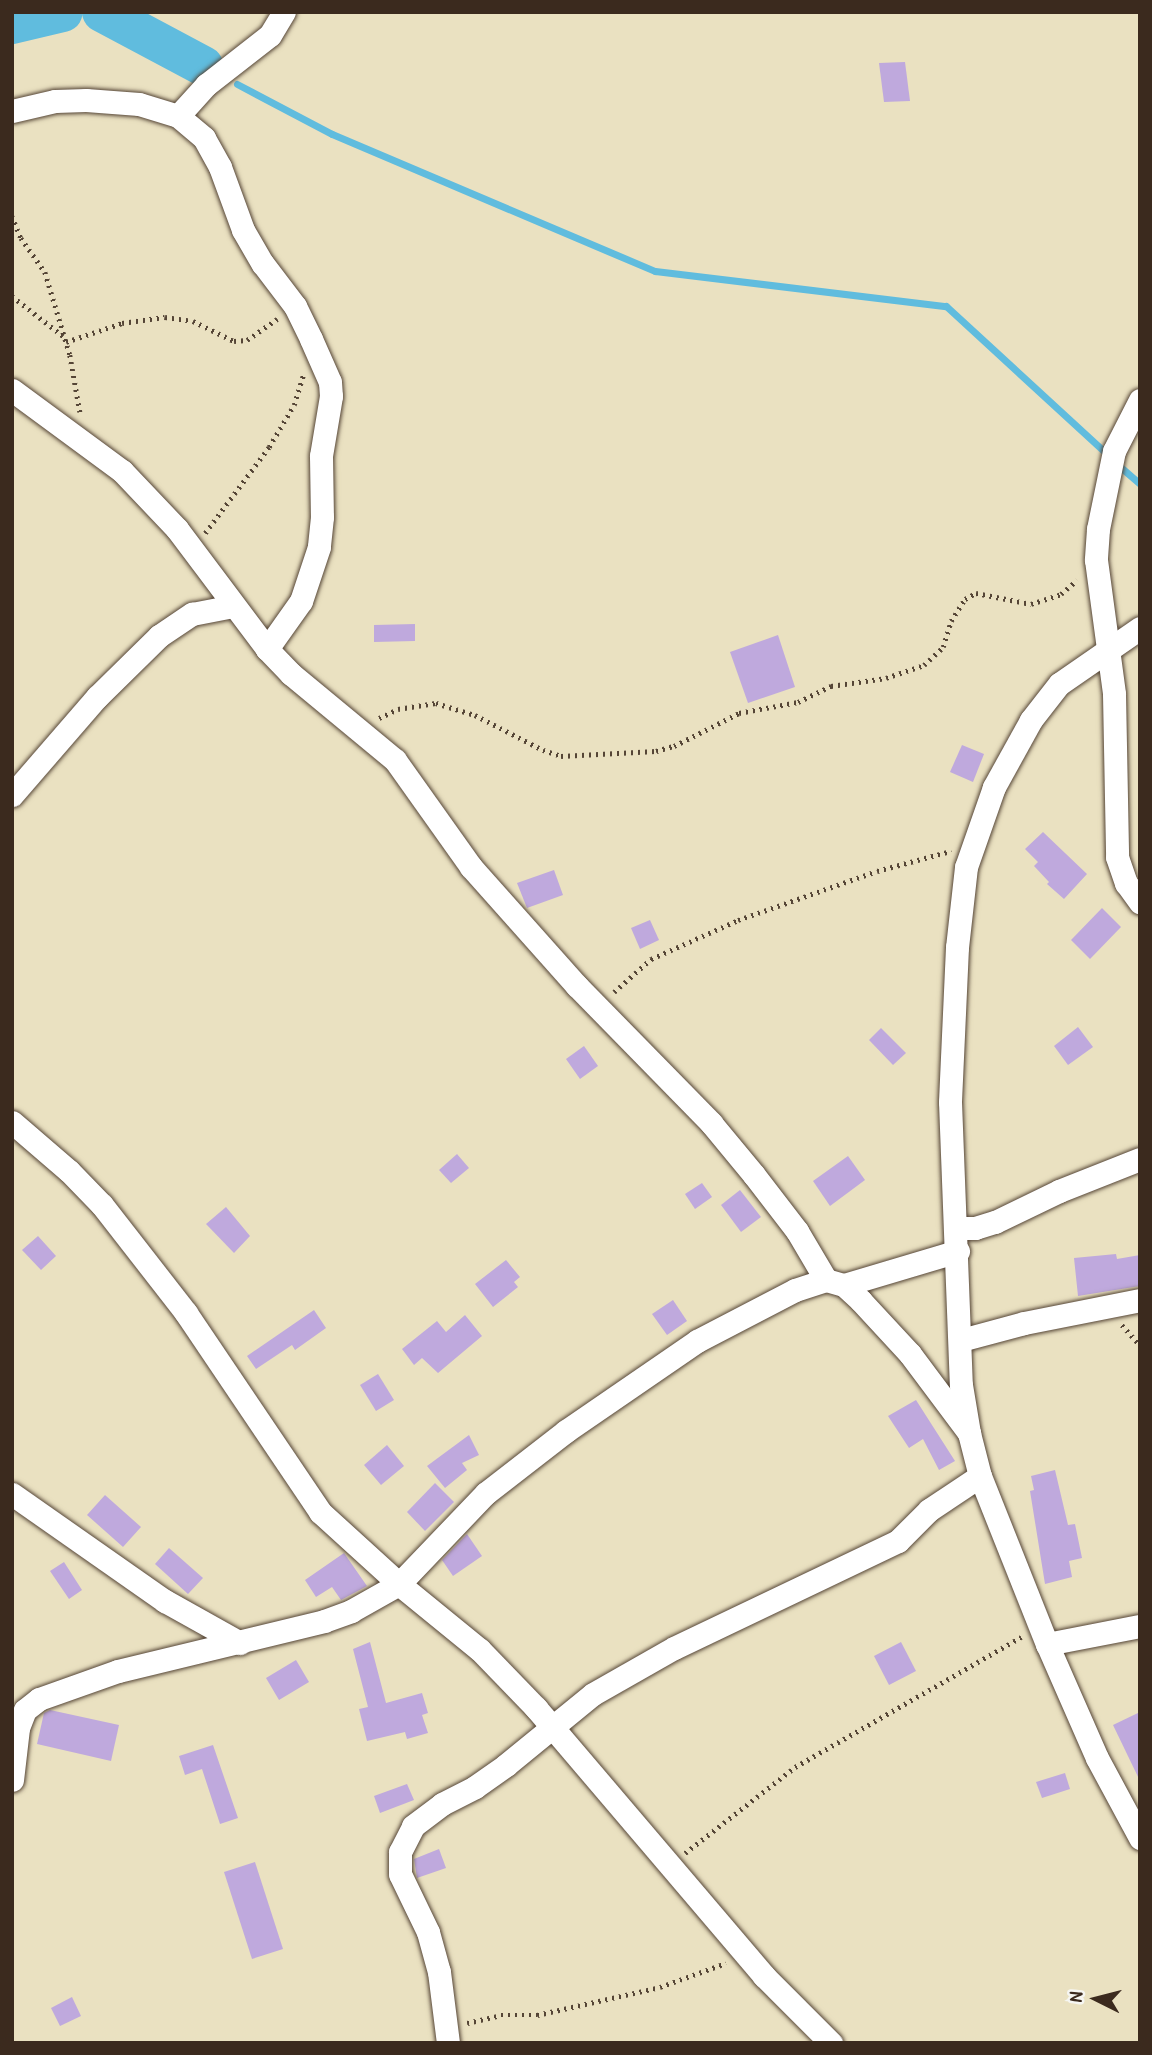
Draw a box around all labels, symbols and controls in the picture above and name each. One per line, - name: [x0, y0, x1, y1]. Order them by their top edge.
- north arrow: [1061, 1964, 1131, 2034]
- text: N: [1062, 1990, 1089, 2003]

